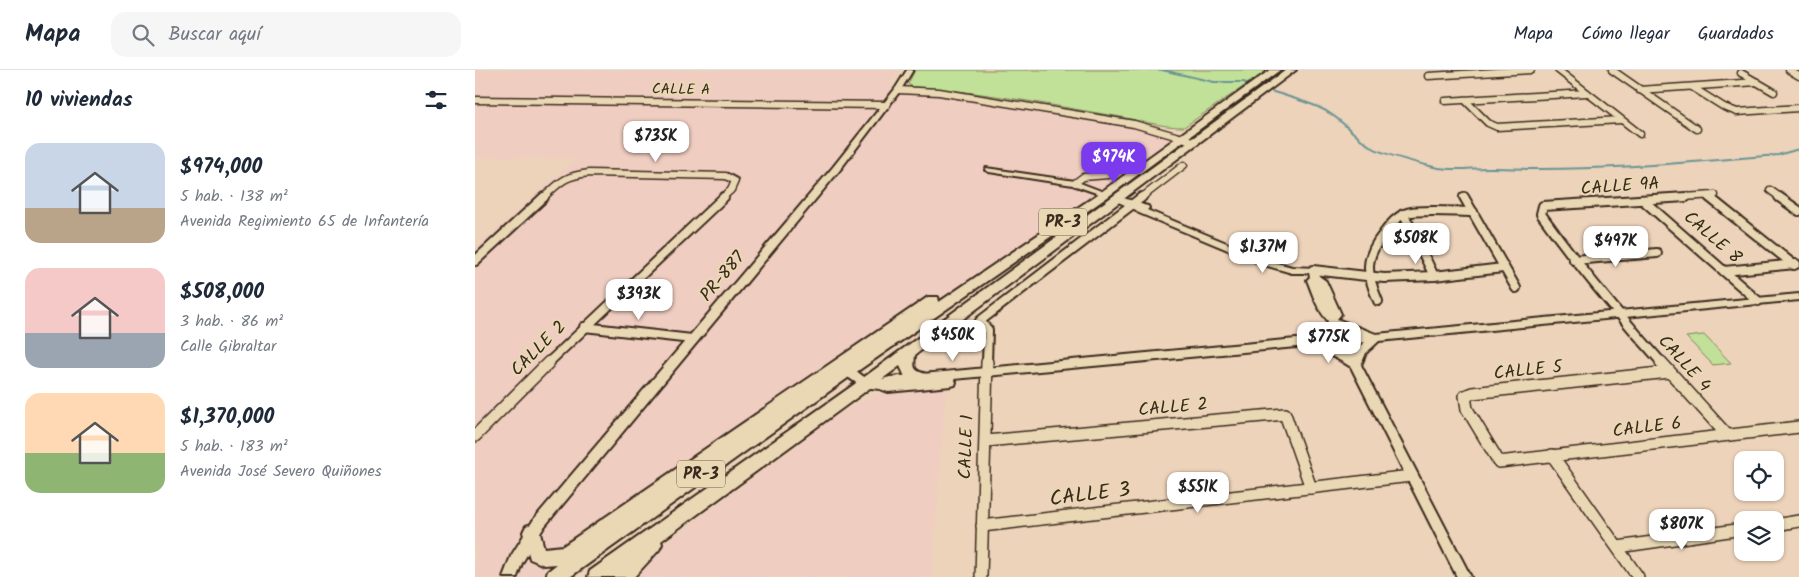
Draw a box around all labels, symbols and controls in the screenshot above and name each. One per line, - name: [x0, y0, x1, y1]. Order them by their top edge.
- search box: [111, 12, 461, 57]
- text: Mapa: [25, 15, 81, 54]
- text: Buscar aquí: [169, 20, 261, 50]
- text: Mapa: [1514, 20, 1553, 49]
- text: Cómo llegar: [1581, 20, 1670, 49]
- text: Guardados: [1698, 20, 1774, 49]
- icon: search: [129, 21, 157, 49]
- street label: CALLE A: [652, 77, 710, 103]
- text: 10 viviendas: [25, 84, 133, 117]
- icon: filters: [422, 86, 450, 114]
- pin: $735K: [621, 121, 691, 163]
- text: $735K: [634, 124, 678, 149]
- pin: $974K: [1079, 142, 1149, 184]
- text: $974K: [1092, 145, 1136, 170]
- text: $974,000: [180, 151, 262, 184]
- icon: home: [65, 163, 125, 223]
- street label: CALLE 9A: [1580, 170, 1660, 204]
- text: 5 hab. · 138 m²: [180, 184, 288, 209]
- street label: CALLE 8: [1676, 204, 1748, 272]
- road number: PR-3: [1039, 208, 1087, 236]
- text: Avenida Regimiento 65 de Infantería: [180, 209, 429, 234]
- pin: $508K: [1381, 222, 1451, 265]
- text: $508K: [1394, 226, 1438, 251]
- pin: $497K: [1581, 226, 1651, 268]
- text: $497K: [1594, 229, 1638, 254]
- pin: $1.37M: [1222, 232, 1304, 274]
- text: $1.37M: [1240, 235, 1286, 260]
- street label: PR-887: [693, 245, 753, 309]
- text: $508,000: [180, 276, 264, 309]
- pin: $393K: [604, 278, 674, 321]
- text: $393K: [617, 282, 661, 307]
- icon: home: [65, 288, 125, 348]
- text: 3 hab. · 86 m²: [180, 309, 283, 334]
- street label: CALLE 2: [504, 314, 574, 384]
- pin: $450K: [918, 320, 988, 362]
- pin: $775K: [1294, 322, 1364, 364]
- text: $450K: [931, 323, 975, 348]
- text: $775K: [1308, 325, 1350, 350]
- street label: CALLE 4: [1650, 329, 1718, 399]
- text: Calle Gibraltar: [180, 334, 276, 359]
- street label: CALLE 5: [1492, 353, 1565, 389]
- street label: CALLE 2: [1137, 391, 1209, 425]
- text: $1,370,000: [180, 401, 274, 434]
- street label: CALLE 6: [1611, 409, 1683, 447]
- icon: home: [65, 413, 125, 473]
- street label: CALLE 1: [951, 414, 983, 480]
- text: 5 hab. · 183 m²: [180, 434, 288, 459]
- map controls: [1734, 451, 1784, 561]
- button: locate: [1734, 451, 1784, 501]
- text: Avenida José Severo Quiñones: [180, 459, 382, 484]
- road number: PR-3: [677, 460, 725, 488]
- pin: $551K: [1163, 472, 1233, 514]
- street label: CALLE 3: [1048, 474, 1132, 516]
- text: $551K: [1178, 475, 1218, 500]
- pin: $807K: [1647, 508, 1717, 551]
- button: layers: [1734, 511, 1784, 561]
- text: $807K: [1660, 512, 1704, 537]

